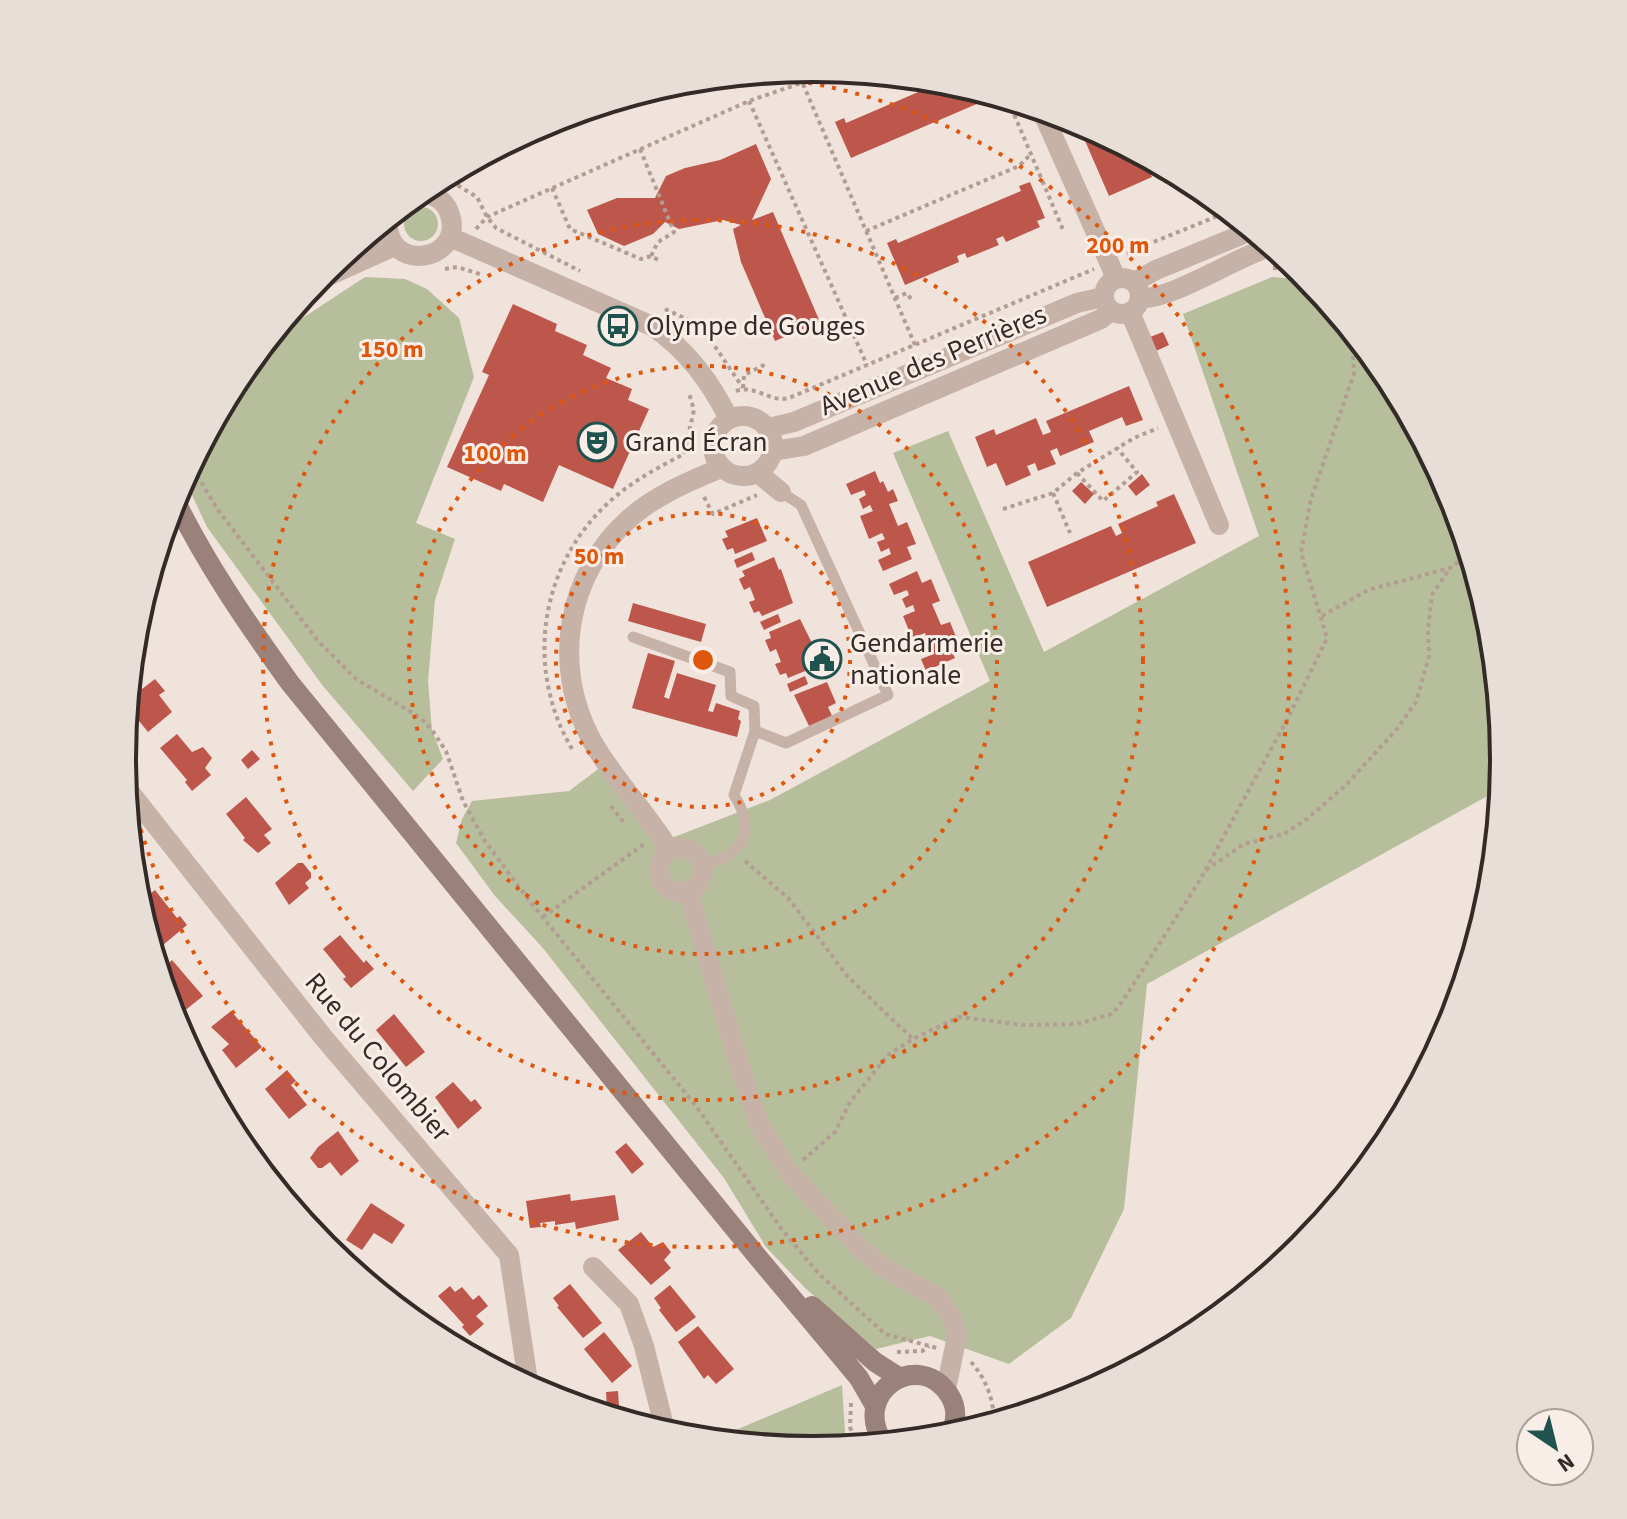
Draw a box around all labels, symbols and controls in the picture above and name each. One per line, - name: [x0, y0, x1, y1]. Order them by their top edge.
- text: 200 m: [1086, 228, 1150, 263]
- street label: Avenue des Perrières: [813, 294, 1053, 426]
- bus stop icon: Olympe de Gouges: [597, 305, 639, 347]
- place label: Olympe de Gouges: [646, 306, 865, 346]
- text: 150 m: [360, 332, 424, 367]
- theatre icon: Grand Écran: [576, 421, 618, 463]
- place label: Grand Écran: [625, 422, 768, 462]
- text: 100 m: [463, 436, 527, 471]
- text: 50 m: [574, 539, 624, 574]
- place label: Gendarmerie nationale: [850, 623, 1003, 695]
- public building icon: Gendarmerie nationale: [801, 638, 843, 680]
- centre of rings: [689, 646, 717, 674]
- street label: Rue du Colombier: [295, 964, 461, 1150]
- north arrow: [1515, 1407, 1595, 1487]
- text: N: [1551, 1445, 1581, 1480]

